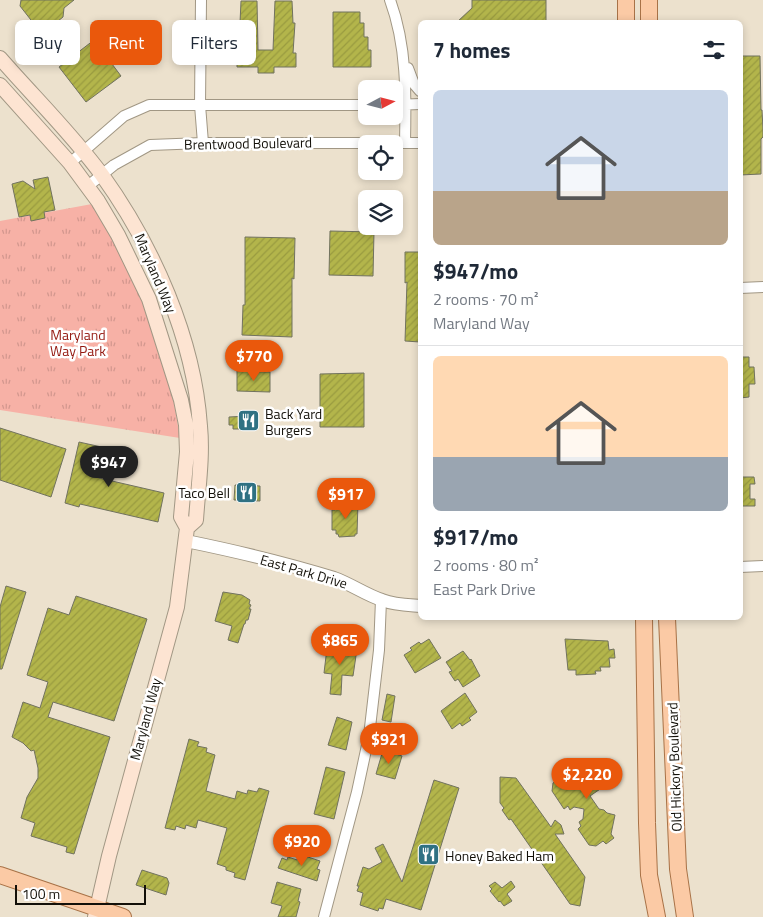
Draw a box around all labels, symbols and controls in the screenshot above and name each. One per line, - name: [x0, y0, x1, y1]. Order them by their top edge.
- chip: Buy: [15, 20, 80, 65]
- chip: Rent: [90, 20, 162, 65]
- chip: Filters: [172, 20, 256, 65]
- text: 7 homes: [433, 34, 510, 66]
- icon: filters: [700, 36, 728, 64]
- north arrow: [358, 80, 402, 125]
- map controls: [358, 80, 403, 235]
- icon: home: [536, 123, 626, 213]
- street label: Brentwood Boulevard: [184, 131, 312, 155]
- button: locate: [358, 135, 403, 180]
- button: layers: [358, 190, 403, 235]
- street label: Maryland Way: [130, 230, 182, 316]
- text: $947/mo: [433, 255, 518, 287]
- text: 2 rooms · 70 m²: [433, 287, 538, 311]
- text: Maryland Way: [433, 311, 530, 335]
- park label: Maryland Way Park: [50, 324, 106, 361]
- pin: $770: [224, 340, 284, 382]
- text: $770: [236, 344, 272, 368]
- icon: home: [536, 388, 626, 478]
- place label: Back Yard Burgers: [265, 403, 322, 440]
- restaurant icon: Back Yard Burgers: [237, 409, 261, 433]
- pin: $947: [79, 446, 139, 488]
- text: $947: [91, 450, 127, 474]
- pin: $917: [316, 478, 376, 520]
- restaurant icon: Taco Bell: [234, 480, 258, 504]
- place label: Taco Bell: [178, 482, 230, 503]
- text: $917: [328, 482, 364, 506]
- text: $917/mo: [433, 521, 518, 553]
- street label: East Park Drive: [258, 549, 350, 593]
- text: 2 rooms · 80 m²: [433, 553, 538, 577]
- text: East Park Drive: [433, 577, 536, 601]
- pin: $865: [310, 624, 370, 666]
- text: $865: [322, 628, 358, 652]
- street label: Maryland Way: [124, 675, 166, 763]
- street label: Old Hickory Boulevard: [661, 702, 687, 832]
- pin: $921: [359, 722, 419, 765]
- text: $921: [371, 727, 407, 751]
- pin: $2,220: [546, 758, 628, 800]
- text: $2,220: [562, 762, 612, 786]
- pin: $920: [272, 824, 332, 867]
- text: $920: [284, 829, 320, 853]
- restaurant icon: Honey Baked Ham: [417, 843, 441, 867]
- place label: Honey Baked Ham: [445, 845, 554, 866]
- scale bar: [15, 882, 146, 905]
- text: 100 m: [22, 883, 60, 904]

